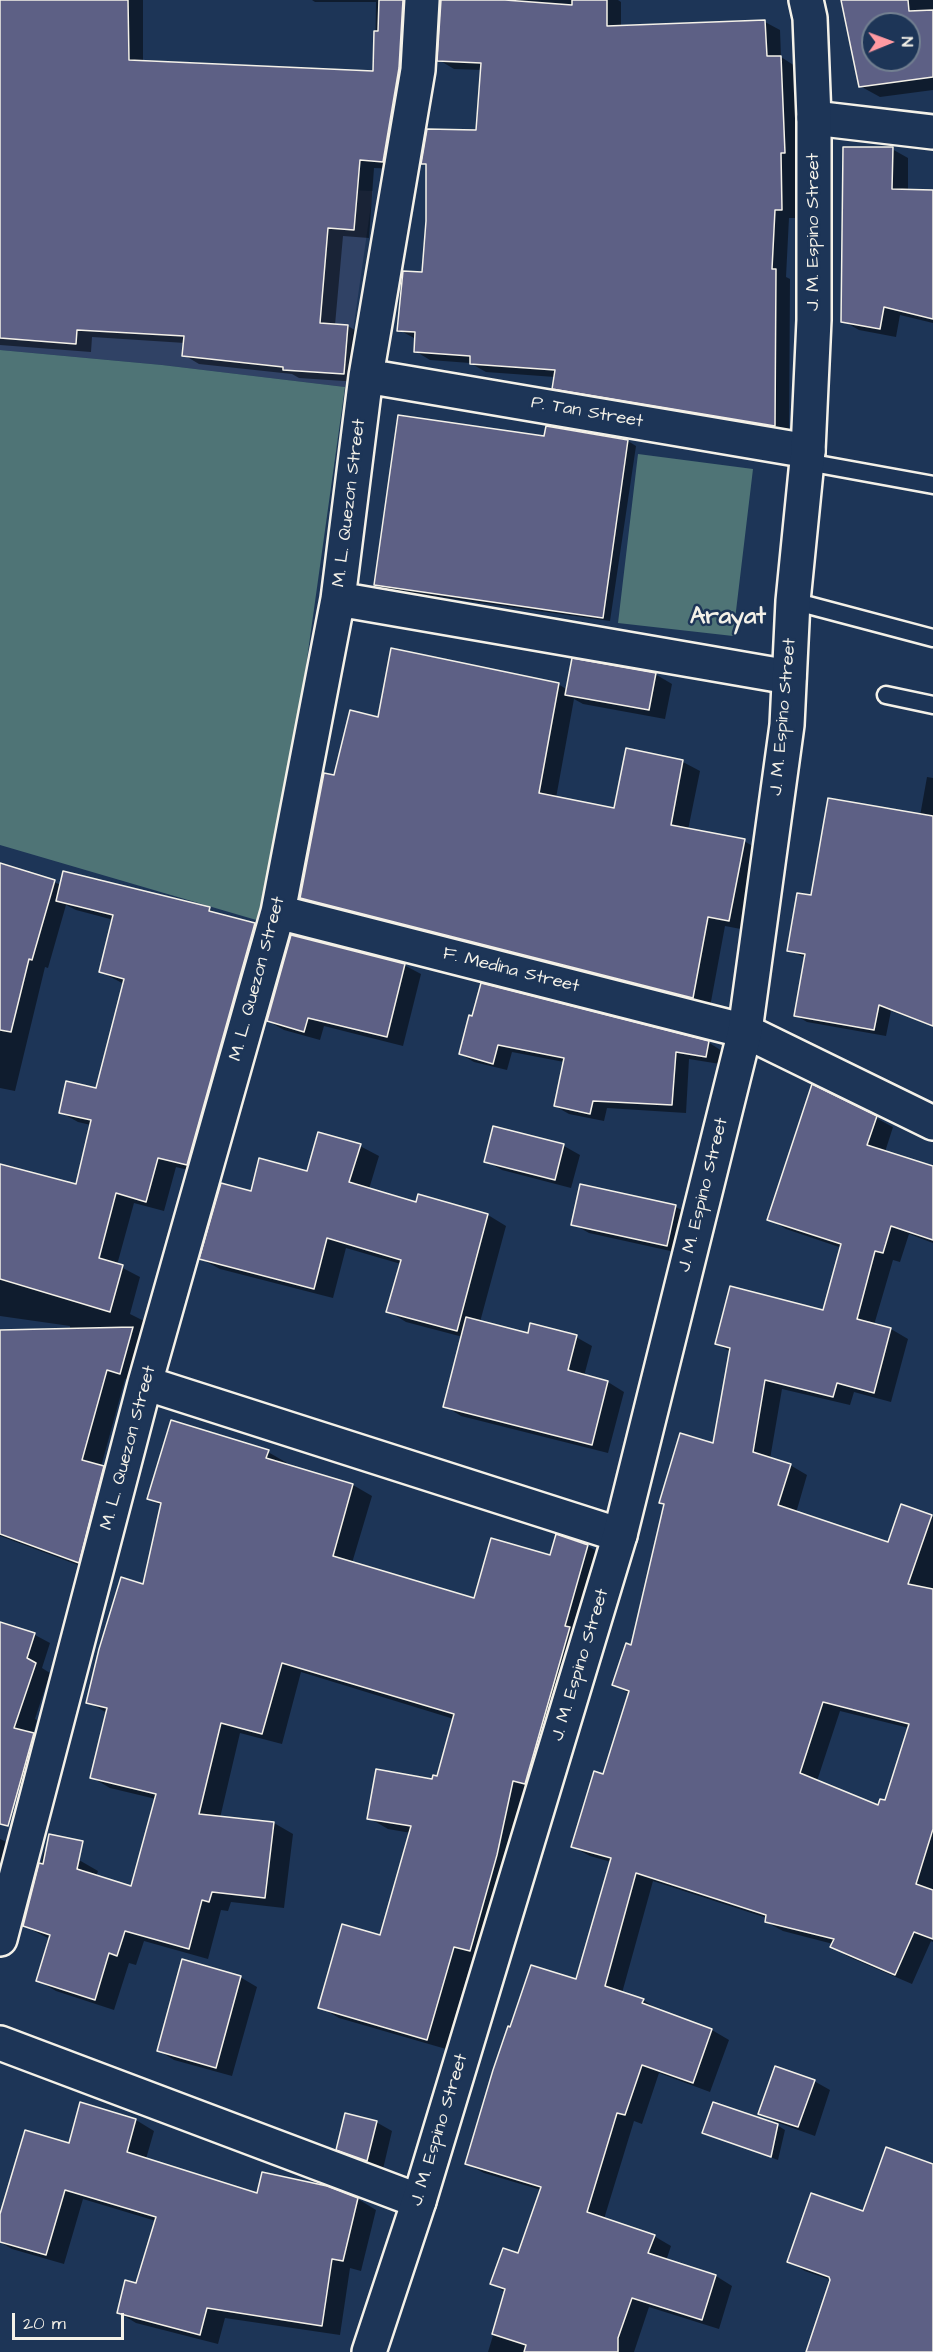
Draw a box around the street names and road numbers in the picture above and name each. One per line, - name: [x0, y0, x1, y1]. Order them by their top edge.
- street label: J. M. Espino Street: [803, 153, 825, 311]
- street label: P. Tan Street: [529, 393, 645, 433]
- street label: M. L. Quezon Street: [329, 418, 371, 588]
- street label: J. M. Espino Street: [766, 637, 802, 797]
- street label: M. L. Quezon Street: [226, 894, 290, 1064]
- street label: F. Medina Street: [441, 944, 581, 998]
- street label: J. M. Espino Street: [674, 1116, 734, 1274]
- street label: M. L. Quezon Street: [97, 1363, 161, 1533]
- street label: J. M. Espino Street: [548, 1586, 614, 1744]
- street label: J. M. Espino Street: [407, 2051, 473, 2209]

